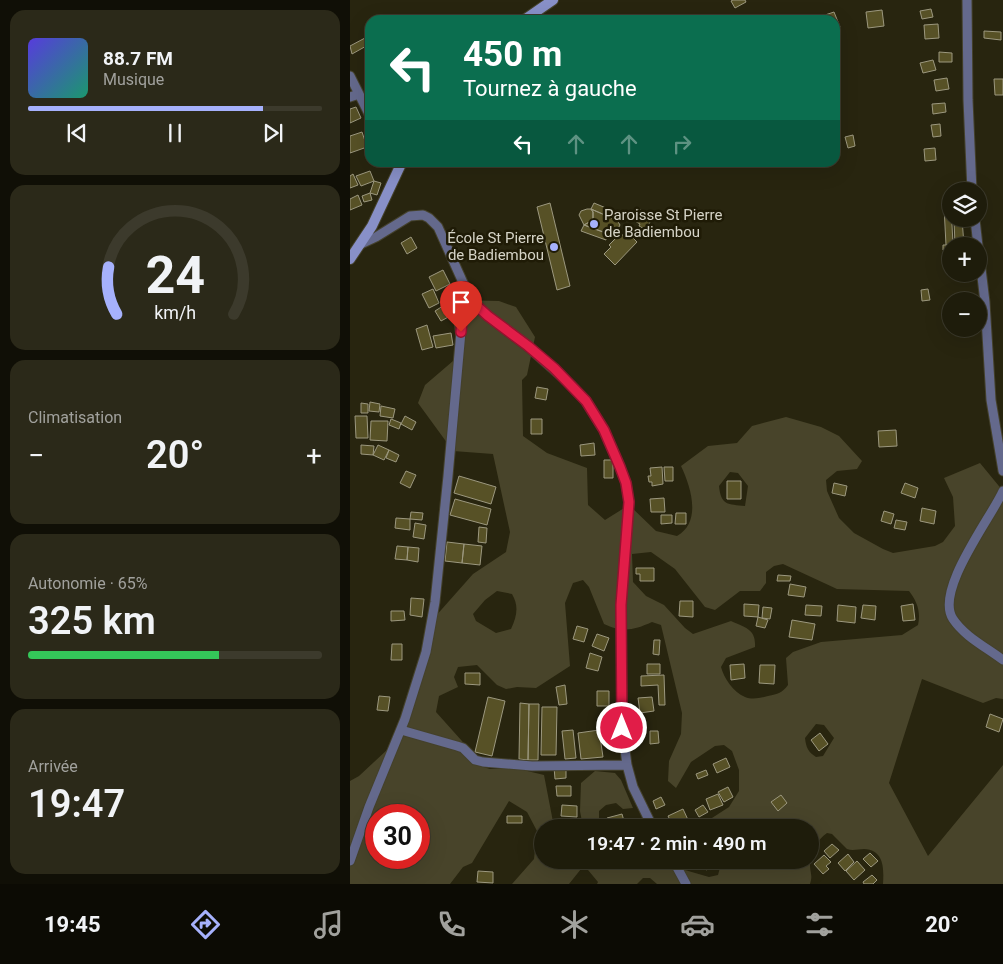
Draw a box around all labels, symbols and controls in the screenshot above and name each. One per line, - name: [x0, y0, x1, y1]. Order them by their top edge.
- text: 450 m: [463, 34, 562, 75]
- icon: left: [380, 35, 445, 100]
- text: 88.7 FM: [103, 47, 173, 70]
- text: Musique: [103, 70, 164, 89]
- text: Tournez à gauche: [463, 76, 637, 101]
- icon: previous: [63, 119, 91, 147]
- icon: pause: [161, 119, 189, 147]
- icon: next: [259, 119, 287, 147]
- icon: left: [509, 130, 537, 158]
- icon: ahead: [562, 130, 590, 158]
- icon: ahead: [615, 130, 643, 158]
- icon: right: [668, 130, 696, 158]
- map controls: [942, 182, 987, 337]
- button: layers: [942, 182, 987, 227]
- place label: Paroisse St Pierre de Badiembou: [604, 206, 722, 241]
- marker: Paroisse St Pierre de Badiembou: [588, 218, 600, 230]
- place label: École St Pierre de Badiembou: [447, 229, 544, 264]
- button: +: [942, 237, 987, 282]
- marker: École St Pierre de Badiembou: [548, 241, 560, 253]
- text: 24: [145, 245, 205, 306]
- pin: [440, 281, 482, 332]
- icon: arrive: [447, 288, 475, 316]
- button: −: [942, 292, 987, 337]
- text: km/h: [154, 302, 196, 323]
- text: Climatisation: [28, 408, 122, 427]
- text: 20°: [146, 433, 204, 477]
- text: −: [28, 439, 44, 472]
- text: +: [306, 439, 322, 472]
- text: Autonomie · 65%: [28, 574, 148, 593]
- text: 325 km: [28, 599, 156, 643]
- position arrow: [595, 701, 647, 753]
- text: Arrivée: [28, 757, 78, 776]
- text: 19:47: [28, 782, 125, 826]
- speed limit sign: 30: [365, 804, 430, 869]
- text: 19:47 · 2 min · 490 m: [586, 832, 767, 855]
- icon: directions: [188, 907, 223, 942]
- icon: music: [311, 907, 346, 942]
- icon: phone: [434, 907, 469, 942]
- icon: climate: [557, 907, 592, 942]
- icon: car: [680, 907, 715, 942]
- icon: filters: [802, 907, 837, 942]
- text: 19:45: [44, 912, 101, 937]
- text: 20°: [925, 912, 959, 937]

